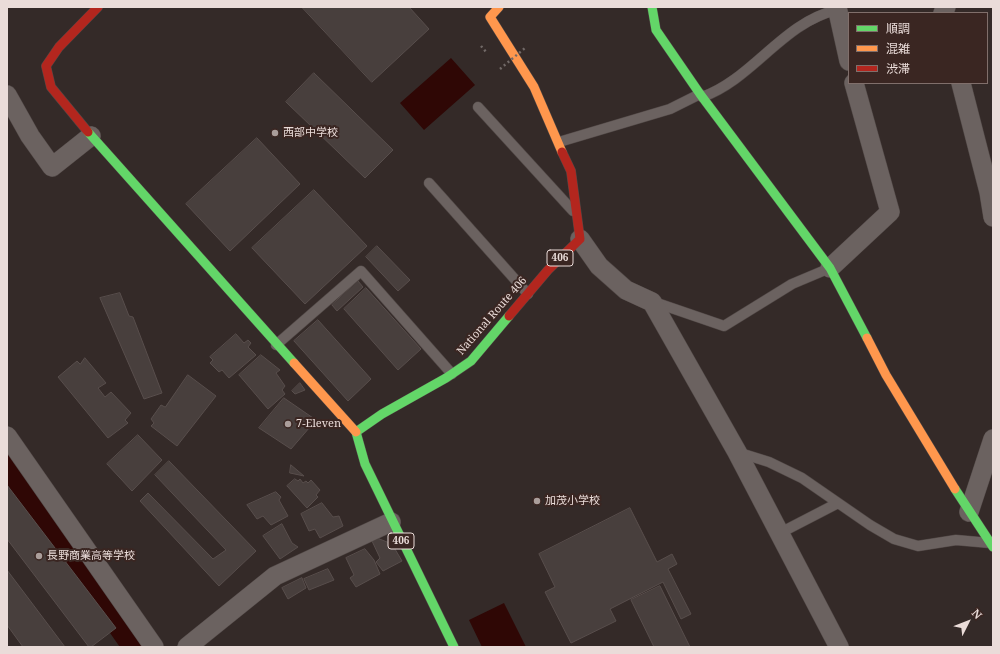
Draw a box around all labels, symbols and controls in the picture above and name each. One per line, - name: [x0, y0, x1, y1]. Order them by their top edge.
- legend: [848, 12, 988, 84]
- text: 順調: [886, 20, 910, 37]
- text: 混雑: [886, 40, 910, 57]
- text: 渋滞: [886, 60, 910, 77]
- place label: 西部中学校: [283, 126, 338, 140]
- marker: 西部中学校: [270, 128, 280, 138]
- road number: 406: [547, 250, 573, 266]
- street label: National Route 406: [454, 274, 530, 358]
- place label: 7-Eleven: [296, 417, 341, 431]
- marker: 7-Eleven: [283, 419, 293, 429]
- place label: 加茂小学校: [545, 494, 600, 508]
- marker: 加茂小学校: [532, 496, 542, 506]
- road number: 406: [388, 533, 414, 549]
- place label: 長野商業高等学校: [47, 549, 135, 563]
- marker: 長野商業高等学校: [34, 551, 44, 561]
- north arrow: [948, 602, 988, 642]
- text: N: [969, 605, 986, 622]

